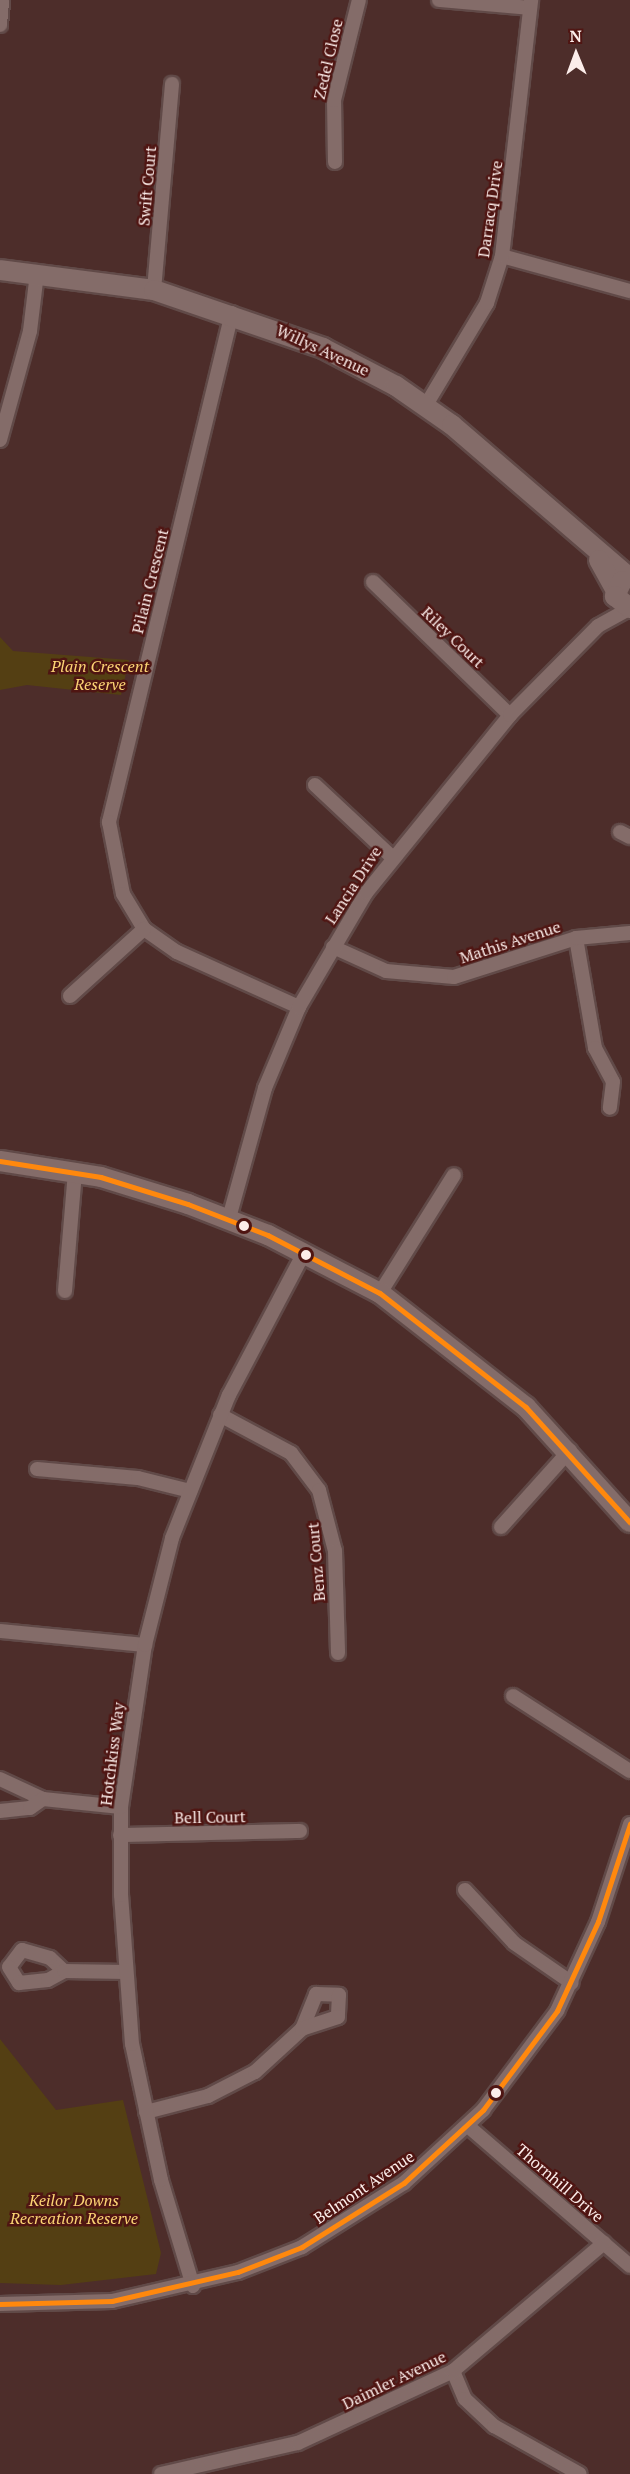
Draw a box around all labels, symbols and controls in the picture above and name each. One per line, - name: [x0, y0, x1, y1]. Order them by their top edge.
- street label: Zedel Close: [309, 17, 347, 101]
- north arrow: [546, 24, 606, 84]
- text: N: [569, 25, 582, 47]
- street label: Swift Court: [134, 145, 160, 227]
- street label: Darracq Drive: [474, 159, 506, 259]
- street label: Willys Avenue: [273, 320, 373, 380]
- street label: Pilain Crescent: [128, 527, 172, 635]
- street label: Riley Court: [418, 602, 488, 672]
- park label: Plain Crescent Reserve: [51, 656, 149, 694]
- street label: Lancia Drive: [321, 843, 385, 927]
- street label: Mathis Avenue: [457, 917, 563, 967]
- unlabelled marker: [238, 1220, 250, 1232]
- unlabelled marker: [300, 1249, 312, 1261]
- street label: Benz Court: [303, 1522, 329, 1602]
- street label: Hotchkiss Way: [96, 1701, 128, 1807]
- street label: Bell Court: [174, 1807, 246, 1827]
- unlabelled marker: [490, 2087, 502, 2099]
- street label: Thornhill Drive: [512, 2140, 608, 2226]
- street label: Belmont Avenue: [310, 2146, 418, 2228]
- park label: Keilor Downs Recreation Reserve: [10, 2190, 138, 2228]
- street label: Daimler Avenue: [339, 2347, 449, 2413]

